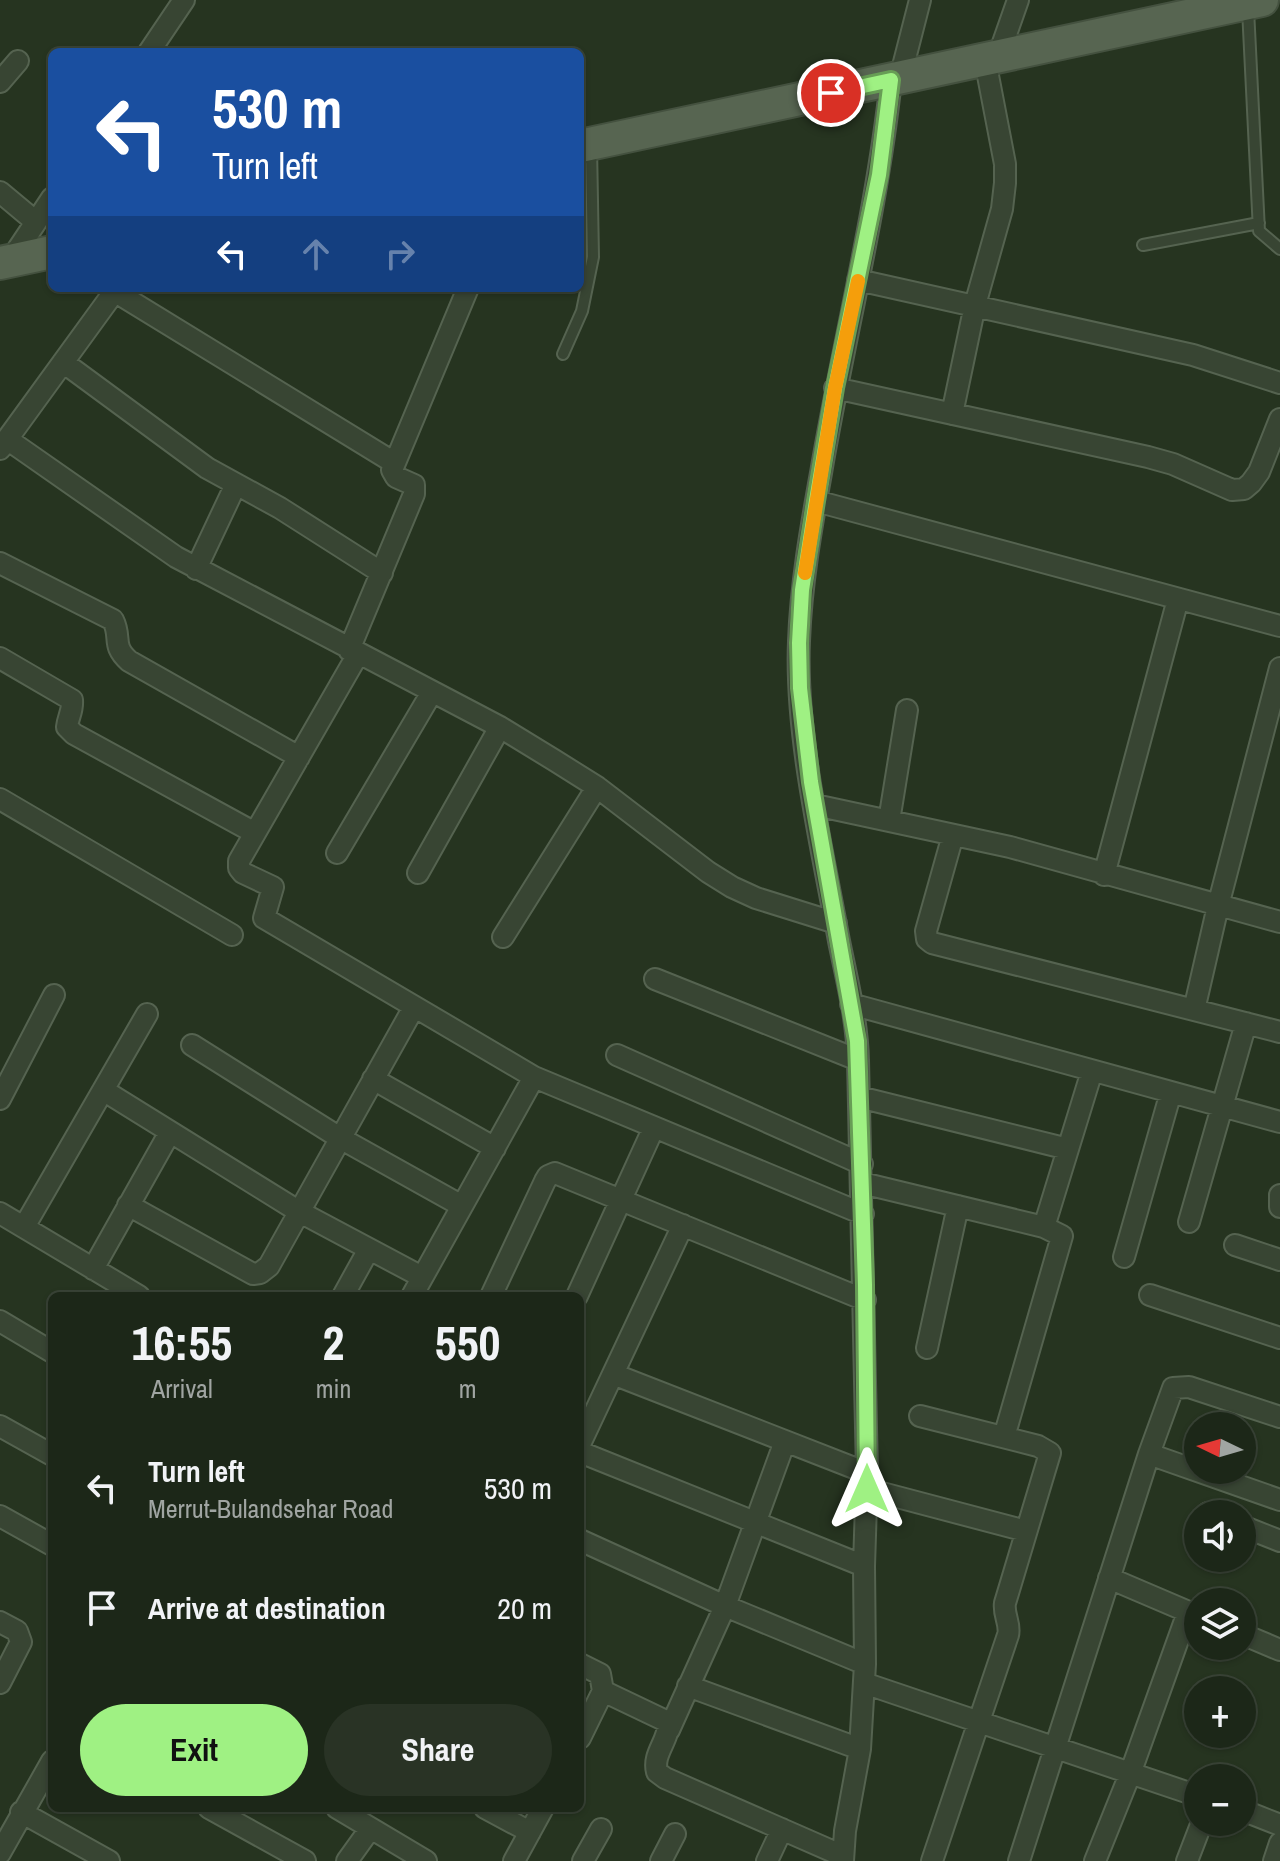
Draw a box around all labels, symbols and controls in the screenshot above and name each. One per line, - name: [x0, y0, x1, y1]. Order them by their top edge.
- pin: [797, 59, 865, 127]
- text: 530 m: [212, 70, 342, 145]
- icon: arrive: [809, 71, 853, 115]
- icon: left: [80, 80, 184, 184]
- text: Turn left: [212, 142, 318, 190]
- icon: left: [210, 232, 254, 276]
- icon: ahead: [294, 232, 338, 276]
- icon: right: [378, 232, 422, 276]
- text: 16:55: [132, 1310, 232, 1375]
- text: 2: [323, 1310, 344, 1375]
- text: 550: [435, 1310, 500, 1375]
- text: Arrival: [151, 1371, 213, 1406]
- text: min: [316, 1371, 351, 1406]
- text: m: [459, 1371, 477, 1406]
- north arrow: [1184, 1412, 1256, 1484]
- map controls: [1184, 1412, 1256, 1836]
- position arrow: [825, 1447, 909, 1531]
- text: Turn left: [148, 1451, 245, 1491]
- icon: left: [80, 1466, 124, 1510]
- text: 530 m: [484, 1468, 552, 1508]
- text: Merrut-Bulandsehar Road: [148, 1491, 393, 1526]
- button: sound: [1184, 1500, 1256, 1572]
- icon: arrive: [80, 1586, 124, 1630]
- text: Arrive at destination: [148, 1588, 386, 1628]
- text: 20 m: [497, 1588, 552, 1628]
- button: layers: [1184, 1588, 1256, 1660]
- button: +: [1184, 1676, 1256, 1748]
- button: Exit: [80, 1704, 308, 1796]
- button: Share: [324, 1704, 552, 1796]
- button: −: [1184, 1764, 1256, 1836]

